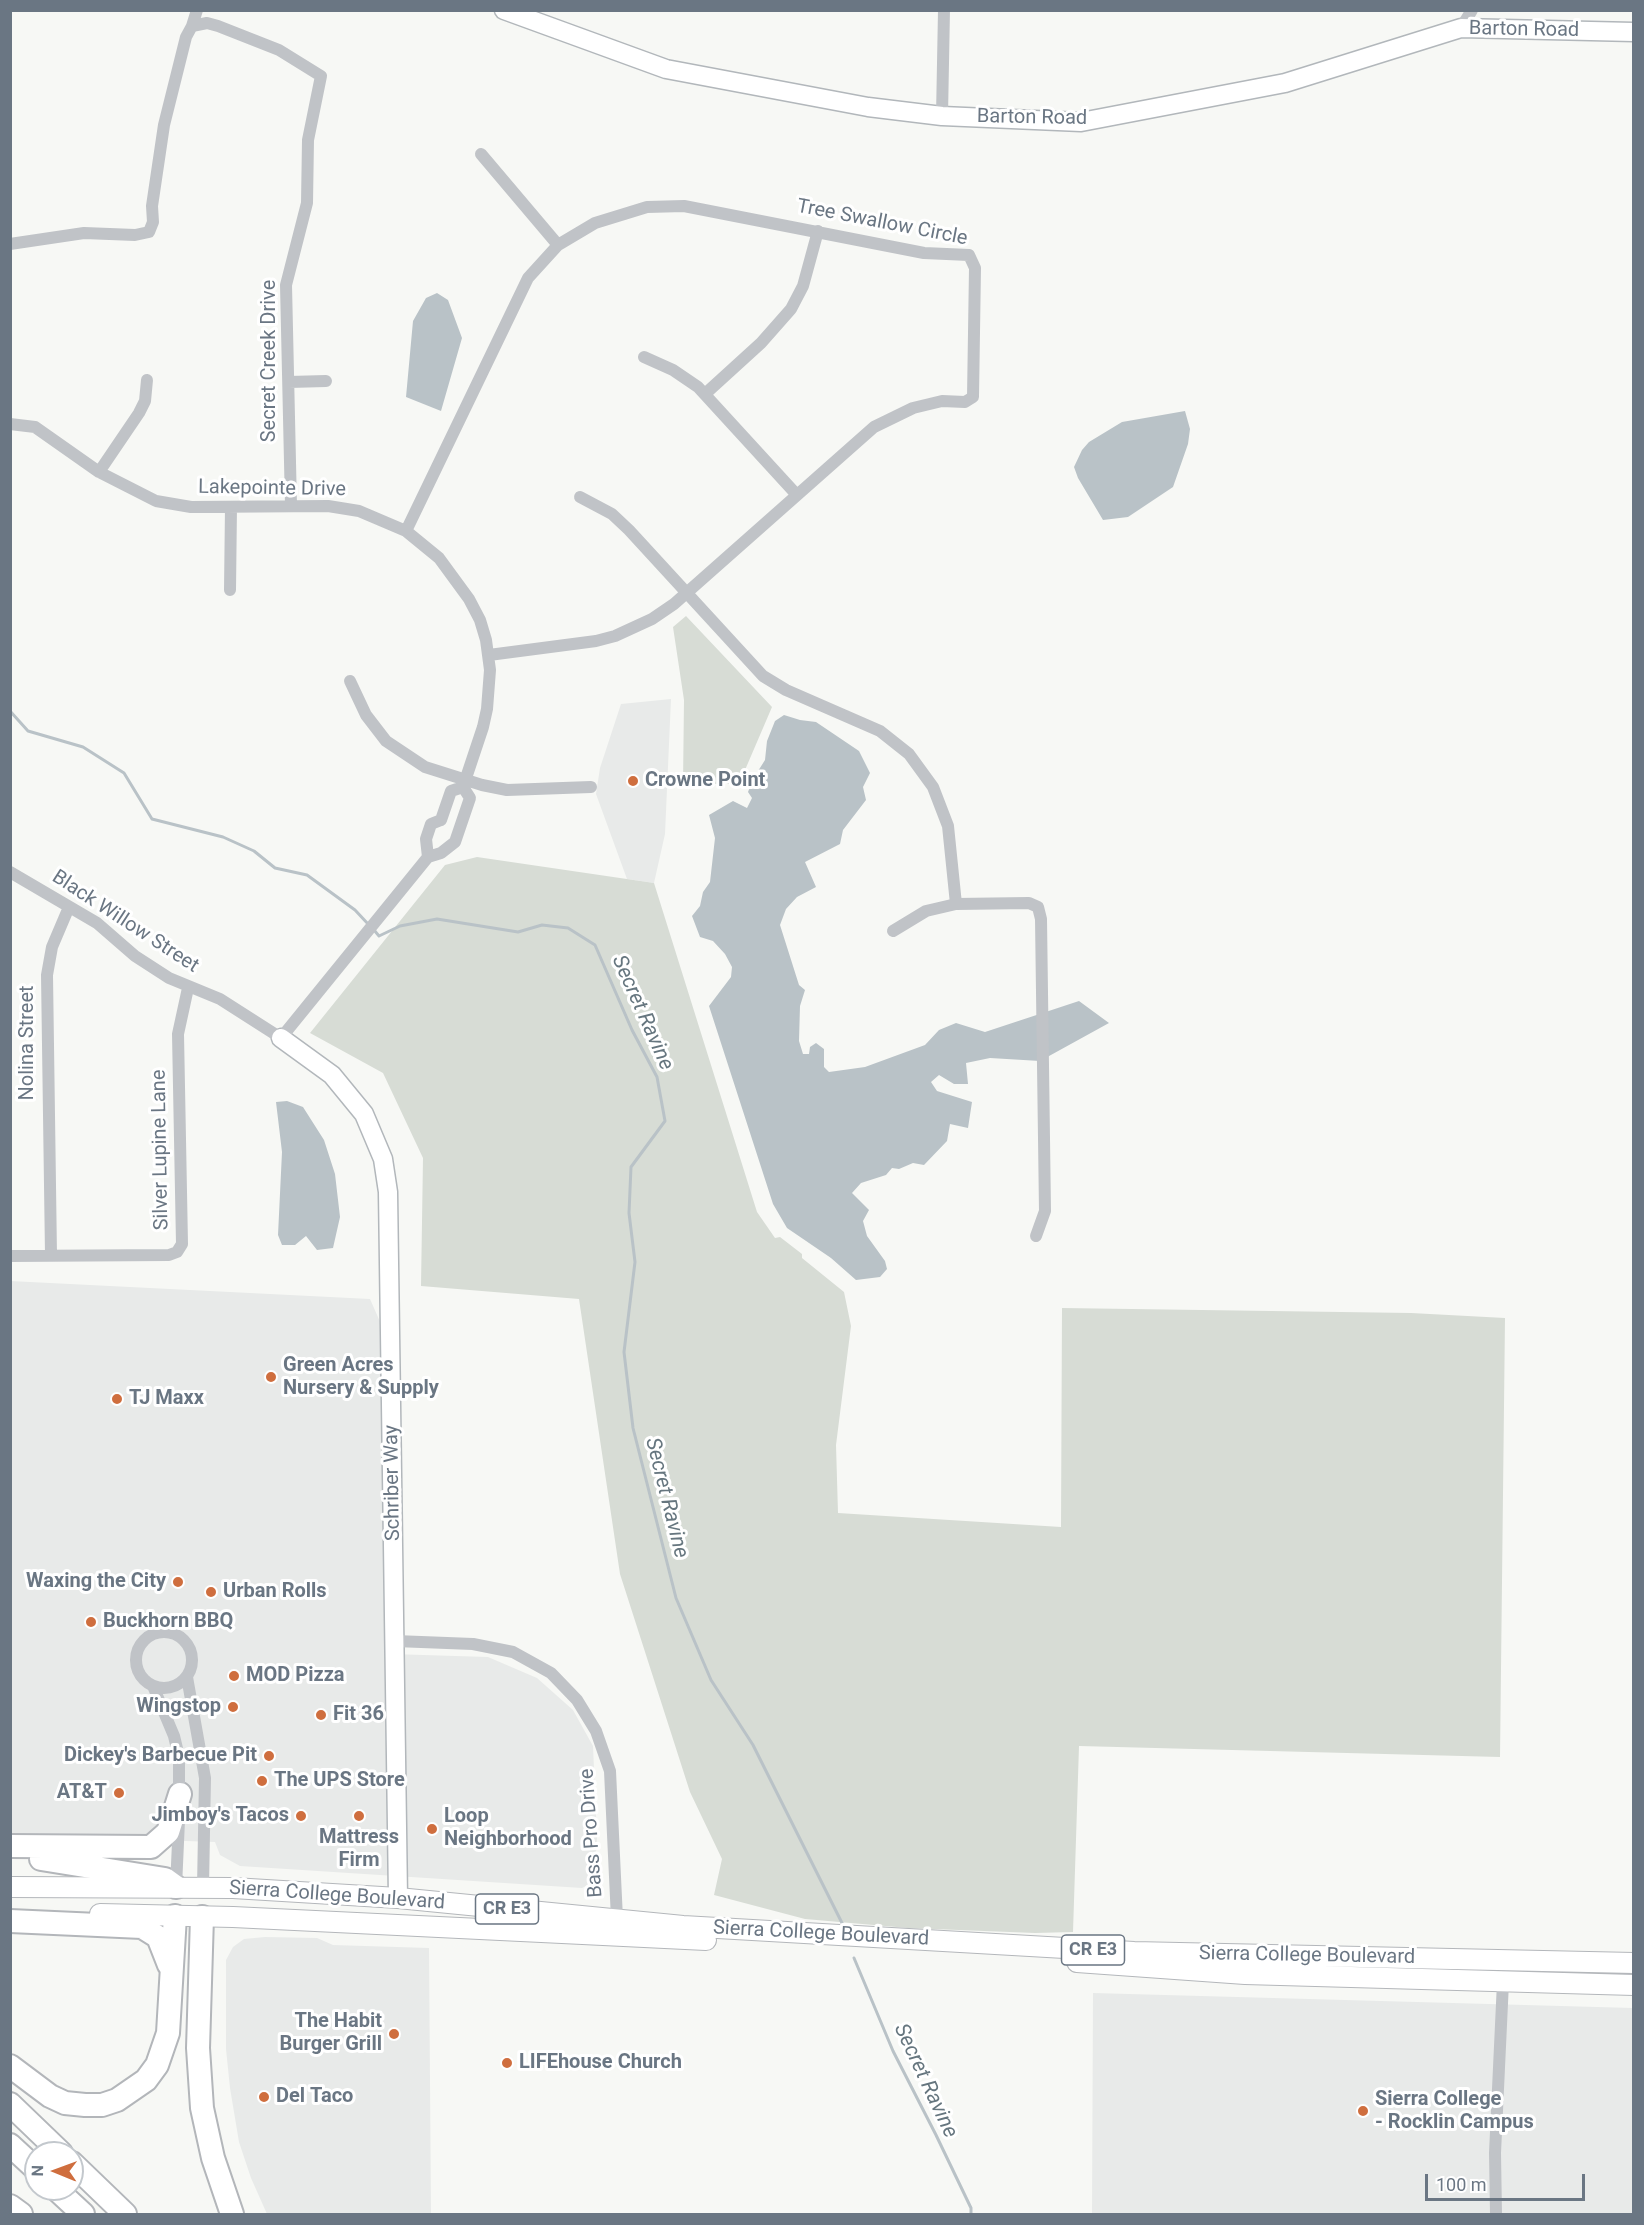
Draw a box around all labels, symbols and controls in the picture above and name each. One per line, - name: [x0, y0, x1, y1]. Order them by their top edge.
- street label: Barton Road: [1469, 17, 1579, 43]
- street label: Barton Road: [977, 105, 1087, 131]
- street label: Tree Swallow Circle: [795, 195, 969, 251]
- street label: Secret Creek Drive: [258, 280, 282, 442]
- street label: Lakepointe Drive: [198, 476, 346, 502]
- place label: Crowne Point: [645, 769, 765, 793]
- marker: Crowne Point: [626, 774, 640, 788]
- street label: Black Willow Street: [47, 866, 203, 978]
- water label: Secret Ravine: [605, 952, 679, 1074]
- street label: Nolina Street: [16, 985, 40, 1101]
- street label: Silver Lupine Lane: [148, 1069, 174, 1231]
- place label: Green Acres Nursery & Supply: [283, 1354, 439, 1401]
- marker: Green Acres Nursery & Supply: [264, 1370, 278, 1384]
- place label: TJ Maxx: [129, 1387, 204, 1411]
- marker: TJ Maxx: [110, 1392, 124, 1406]
- street label: Schriber Way: [380, 1425, 406, 1541]
- water label: Secret Ravine: [639, 1435, 693, 1561]
- place label: Waxing the City: [26, 1570, 166, 1594]
- marker: Waxing the City: [171, 1575, 185, 1589]
- place label: Urban Rolls: [223, 1580, 327, 1604]
- marker: Urban Rolls: [204, 1585, 218, 1599]
- place label: Buckhorn BBQ: [103, 1610, 233, 1634]
- marker: Buckhorn BBQ: [84, 1615, 98, 1629]
- place label: MOD Pizza: [246, 1664, 345, 1688]
- marker: MOD Pizza: [227, 1669, 241, 1683]
- place label: Wingstop: [136, 1695, 221, 1719]
- marker: Wingstop: [226, 1700, 240, 1714]
- place label: Fit 36: [333, 1703, 384, 1727]
- marker: Fit 36: [314, 1708, 328, 1722]
- place label: Dickey's Barbecue Pit: [64, 1744, 257, 1768]
- marker: Dickey's Barbecue Pit: [262, 1749, 276, 1763]
- street label: Bass Pro Drive: [576, 1768, 608, 1898]
- place label: The UPS Store: [274, 1769, 405, 1793]
- marker: The UPS Store: [255, 1774, 269, 1788]
- place label: AT&T: [57, 1781, 107, 1805]
- marker: AT&T: [112, 1786, 126, 1800]
- place label: Jimboy's Tacos: [151, 1804, 289, 1828]
- place label: Loop Neighborhood: [444, 1805, 572, 1852]
- marker: Jimboy's Tacos: [294, 1809, 308, 1823]
- marker: Mattress Firm: [352, 1809, 366, 1823]
- marker: Loop Neighborhood: [425, 1822, 439, 1836]
- place label: Mattress Firm: [319, 1826, 399, 1873]
- street label: Sierra College Boulevard: [228, 1876, 446, 1916]
- road number: CR E3: [476, 1894, 538, 1924]
- street label: Sierra College Boulevard: [712, 1916, 930, 1952]
- road number: CR E3: [1062, 1935, 1124, 1965]
- street label: Sierra College Boulevard: [1199, 1942, 1415, 1970]
- place label: The Habit Burger Grill: [280, 2010, 382, 2057]
- water label: Secret Ravine: [888, 2020, 962, 2142]
- marker: The Habit Burger Grill: [387, 2027, 401, 2041]
- place label: LIFEhouse Church: [519, 2051, 682, 2075]
- marker: LIFEhouse Church: [500, 2056, 514, 2070]
- place label: Del Taco: [276, 2085, 353, 2109]
- place label: Sierra College - Rocklin Campus: [1375, 2088, 1534, 2135]
- marker: Del Taco: [257, 2090, 271, 2104]
- marker: Sierra College - Rocklin Campus: [1356, 2104, 1370, 2118]
- north arrow: [24, 2141, 84, 2201]
- scale bar: [1428, 2162, 1588, 2200]
- text: N: [28, 2165, 47, 2177]
- text: 100 m: [1436, 2174, 1487, 2195]

